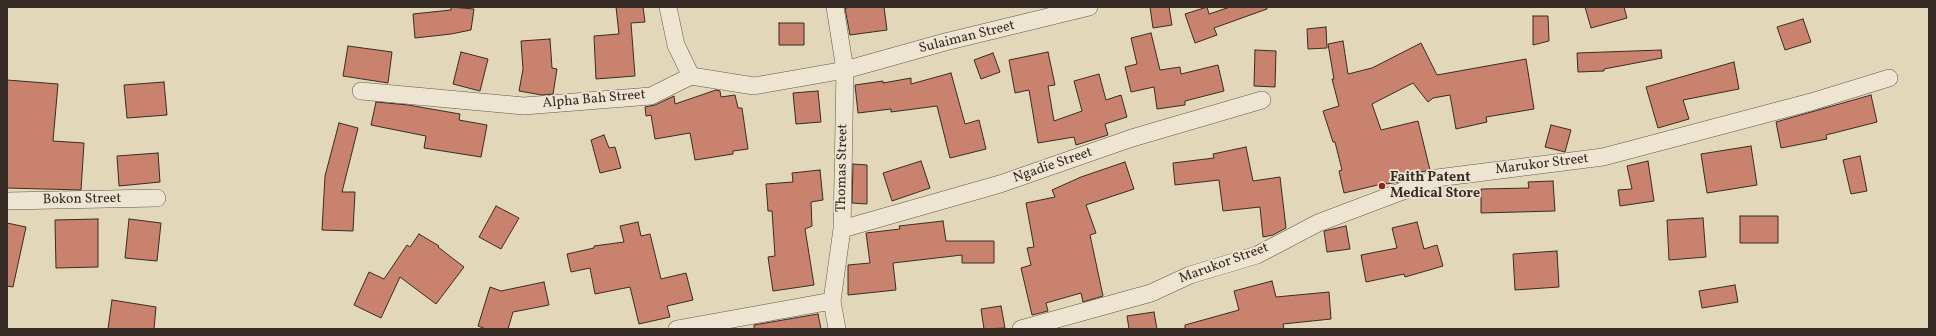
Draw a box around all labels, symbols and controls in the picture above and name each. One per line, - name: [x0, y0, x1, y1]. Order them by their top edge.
- street label: Sulaiman Street: [917, 18, 1017, 58]
- street label: Alpha Bah Street: [542, 87, 646, 113]
- street label: Thomas Street: [834, 124, 852, 212]
- street label: Ngadie Street: [1011, 145, 1095, 187]
- street label: Marukor Street: [1494, 151, 1590, 179]
- place label: Faith Patent Medical Store: [1390, 170, 1480, 202]
- marker: Faith Patent Medical Store: [1377, 181, 1387, 191]
- street label: Bokon Street: [42, 191, 122, 209]
- street label: Marukor Street: [1177, 240, 1271, 288]

